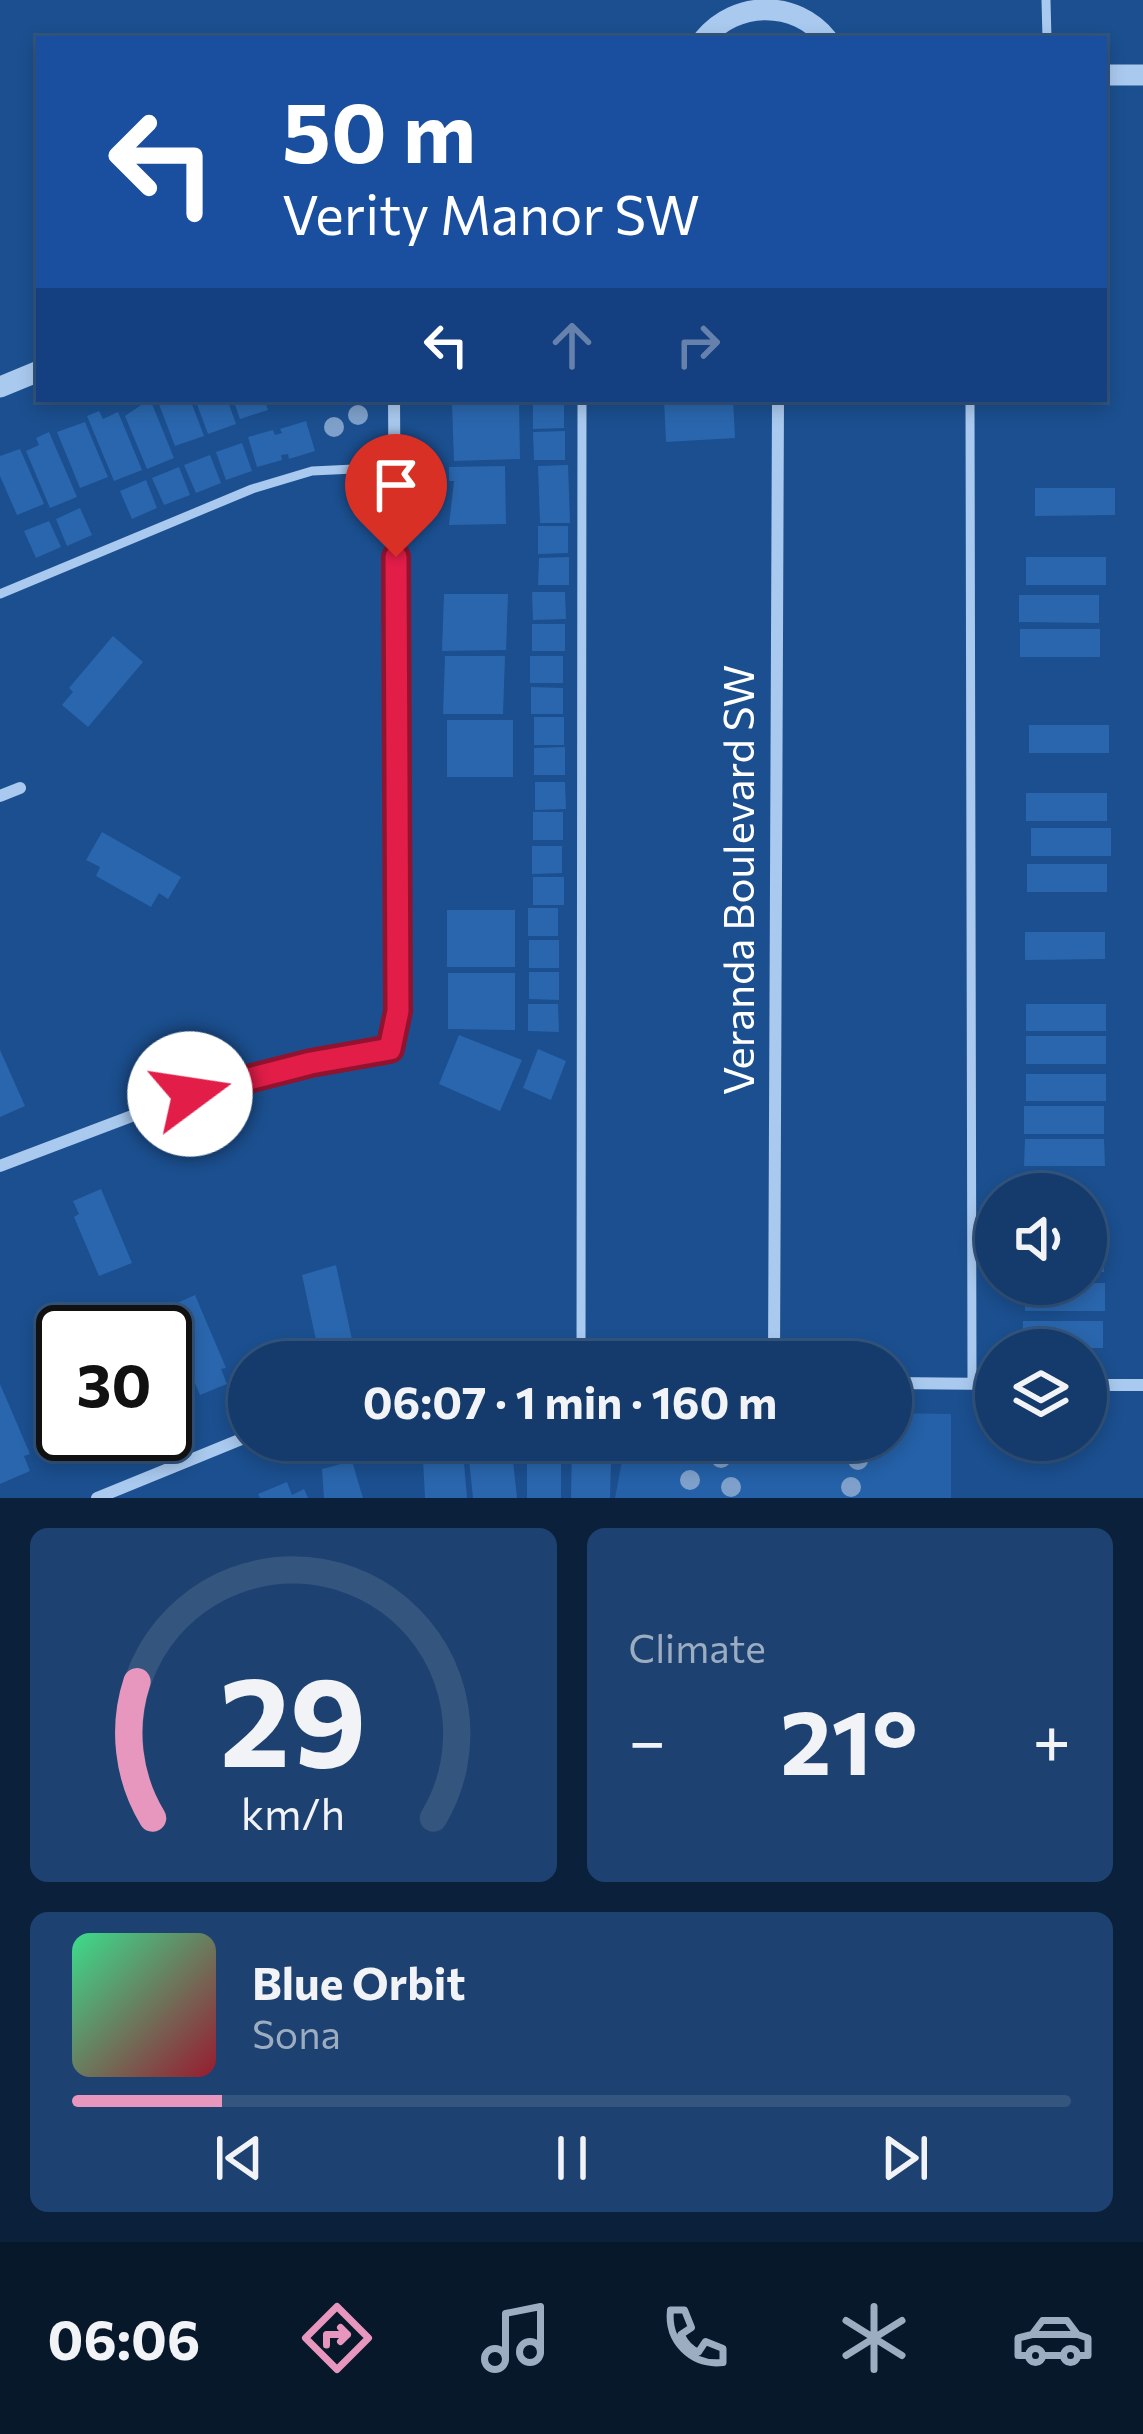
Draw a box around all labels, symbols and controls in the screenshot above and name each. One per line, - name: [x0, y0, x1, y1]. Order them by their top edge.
- text: 50 m: [282, 78, 476, 180]
- icon: left: [84, 84, 240, 240]
- text: Verity Manor SW: [282, 180, 700, 246]
- icon: left: [413, 312, 479, 378]
- icon: ahead: [539, 312, 605, 378]
- icon: right: [665, 312, 731, 378]
- pin: [345, 434, 447, 557]
- icon: arrive: [363, 452, 429, 518]
- street label: Veranda Boulevard SW: [711, 665, 763, 1095]
- position arrow: [127, 1031, 253, 1157]
- map controls: [975, 1173, 1107, 1461]
- button: sound: [975, 1173, 1107, 1305]
- speed limit sign: 30: [36, 1305, 192, 1461]
- button: layers: [975, 1329, 1107, 1461]
- text: 06:07 · 1 min · 160 m: [363, 1373, 777, 1428]
- text: Climate: [629, 1623, 766, 1671]
- text: 29: [220, 1640, 367, 1793]
- text: 21°: [780, 1683, 918, 1794]
- text: −: [629, 1698, 666, 1779]
- text: +: [1032, 1698, 1071, 1779]
- text: km/h: [241, 1786, 345, 1839]
- text: Blue Orbit: [252, 1954, 465, 2009]
- text: Sona: [252, 2009, 341, 2057]
- icon: previous: [206, 2125, 272, 2191]
- icon: pause: [539, 2125, 605, 2191]
- icon: next: [872, 2125, 938, 2191]
- icon: directions: [295, 2296, 379, 2380]
- icon: music: [474, 2296, 558, 2380]
- icon: phone: [653, 2296, 737, 2380]
- icon: climate: [832, 2296, 916, 2380]
- icon: car: [1011, 2296, 1095, 2380]
- text: 06:06: [48, 2305, 200, 2371]

